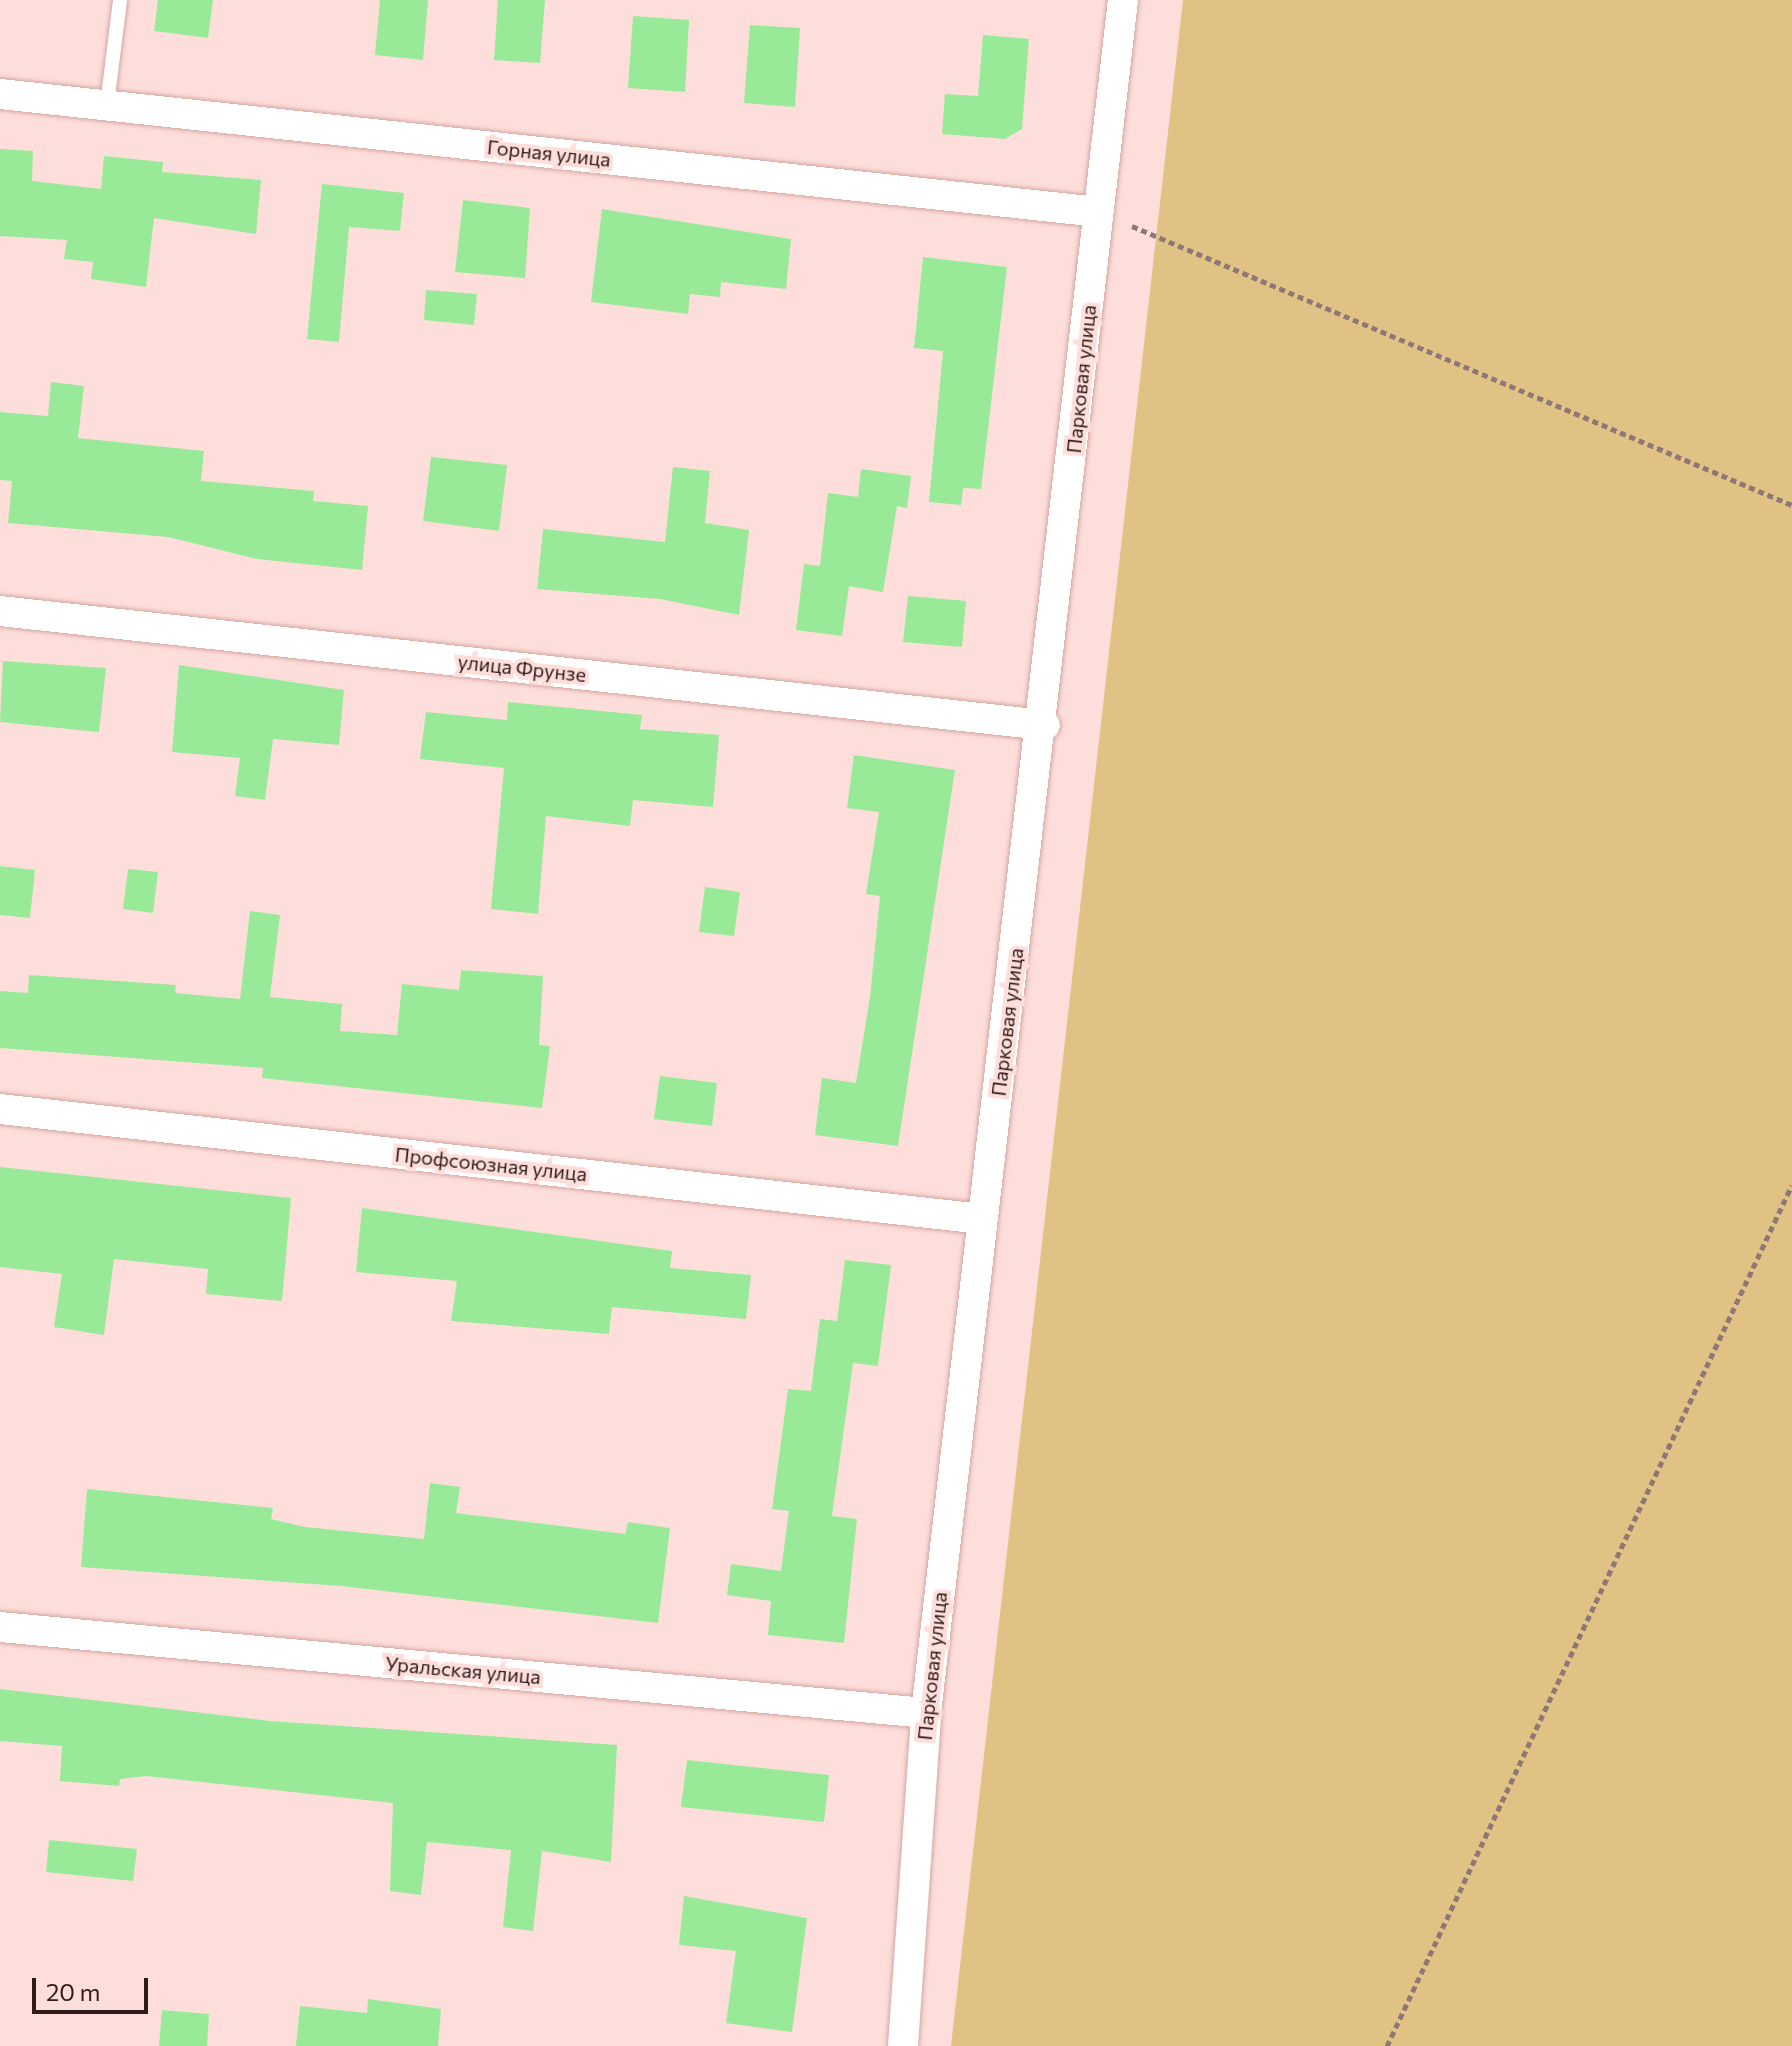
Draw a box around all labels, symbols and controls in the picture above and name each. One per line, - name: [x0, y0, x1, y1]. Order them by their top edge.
- street label: Горная улица: [486, 135, 612, 171]
- street label: Парковая улица: [1061, 304, 1101, 454]
- street label: улица Фрунзе: [457, 649, 587, 687]
- street label: Парковая улица: [986, 946, 1028, 1098]
- street label: Профсоюзная улица: [394, 1142, 588, 1186]
- street label: Парковая улица: [912, 1591, 952, 1741]
- street label: Уральская улица: [384, 1651, 542, 1689]
- scale bar: [36, 1962, 152, 2012]
- text: 20 m: [46, 1977, 100, 2006]

